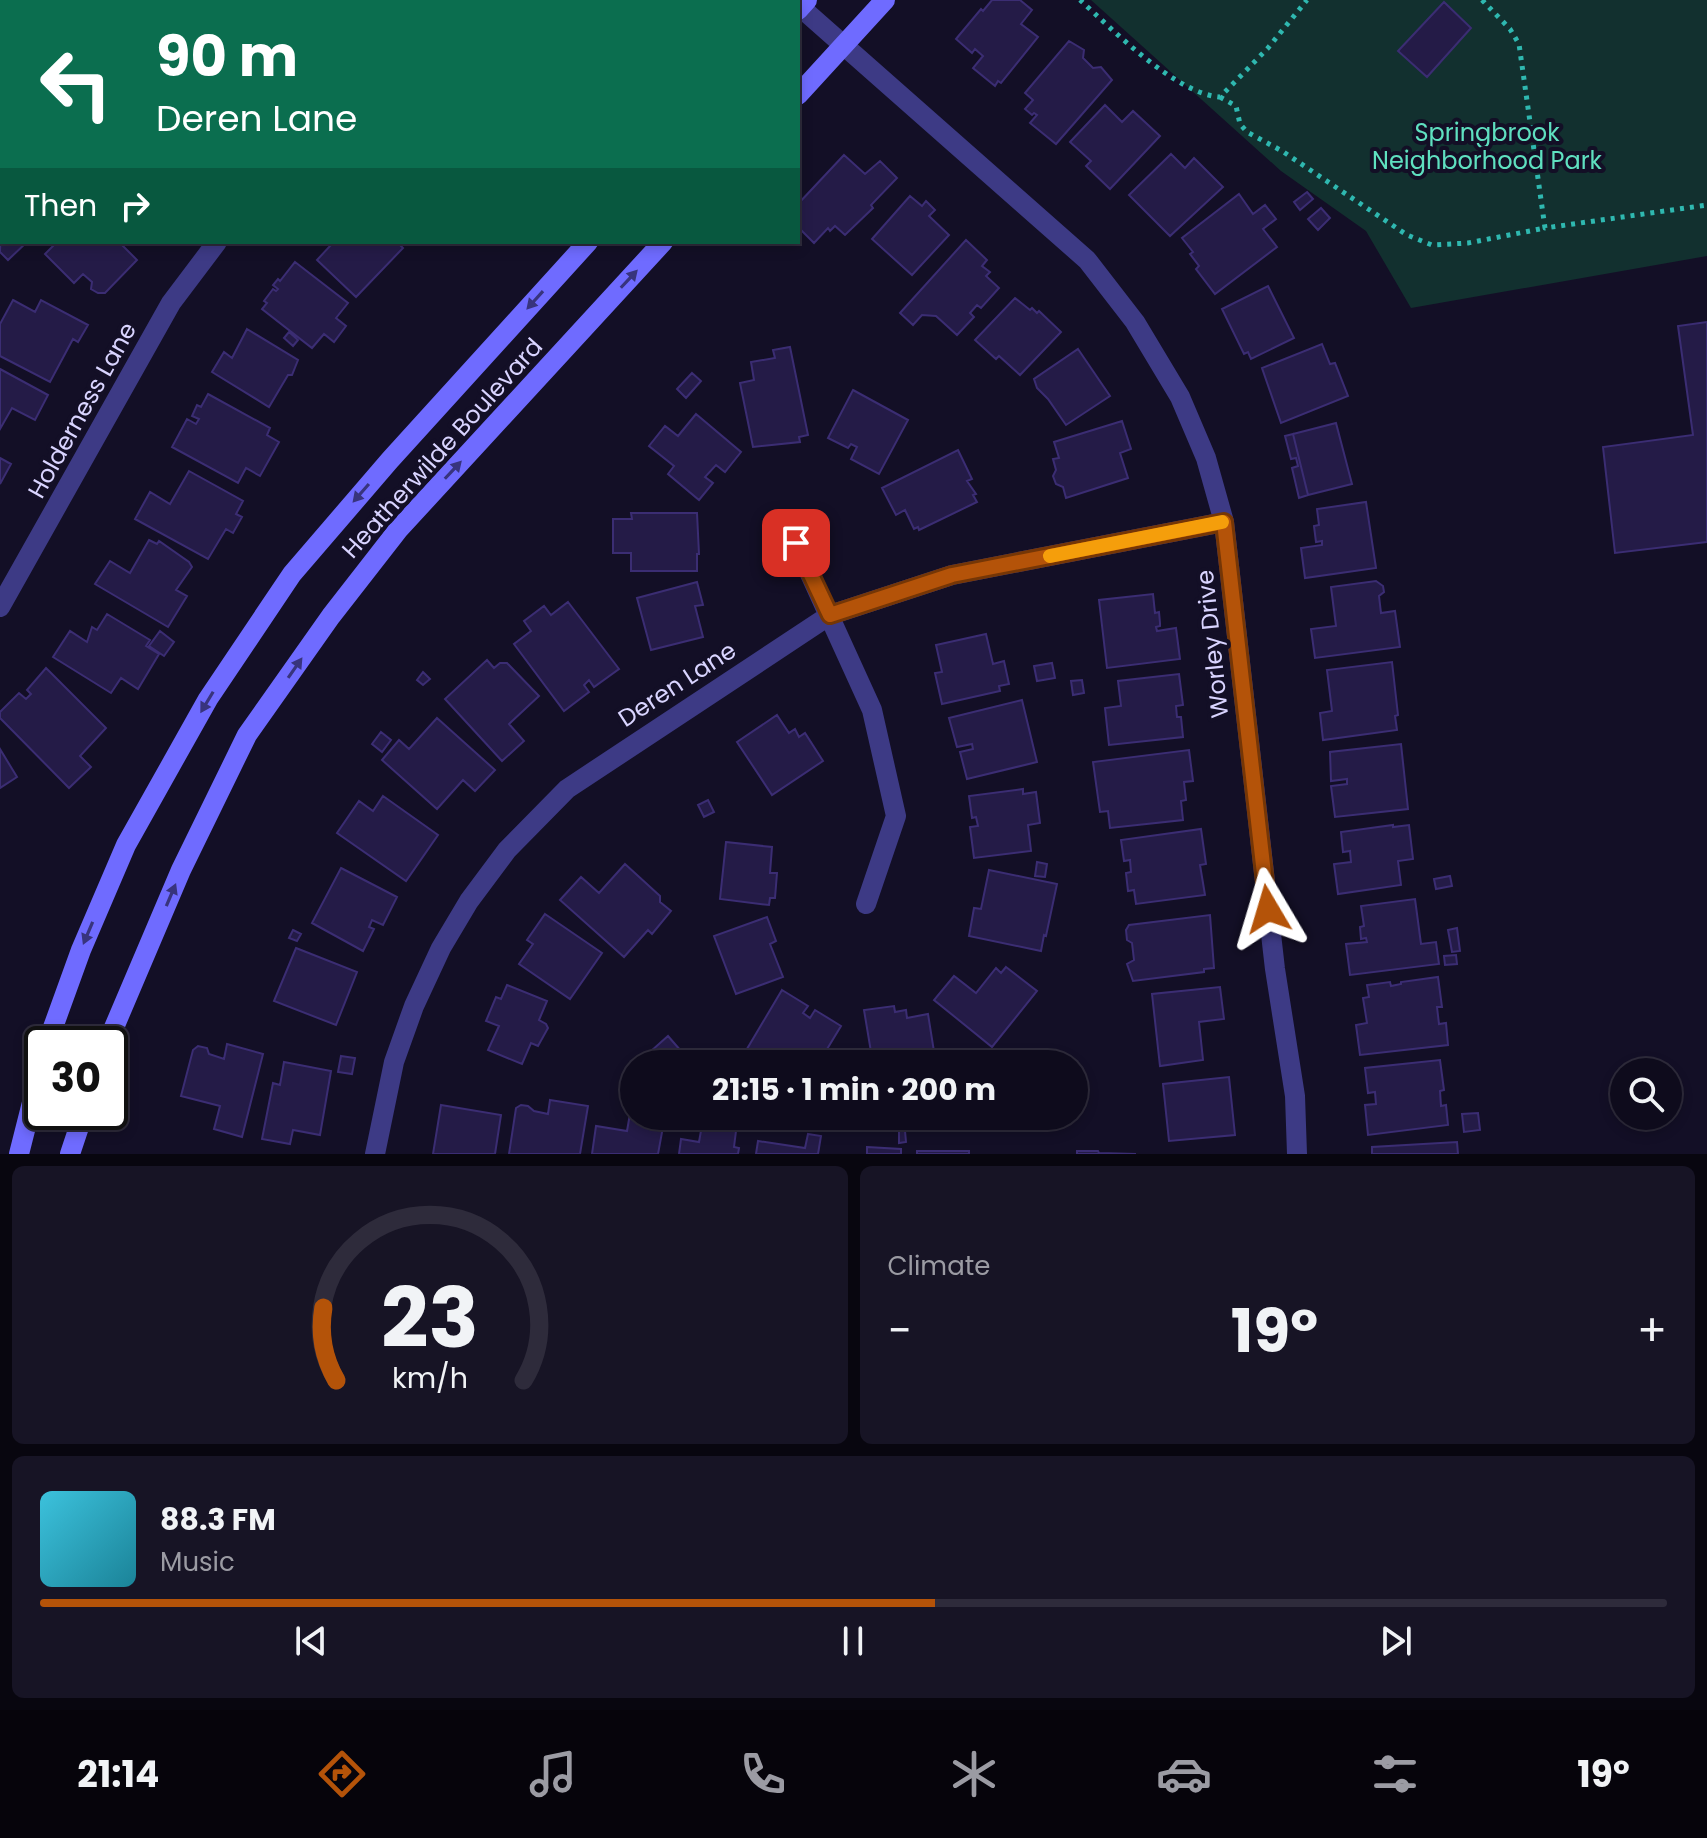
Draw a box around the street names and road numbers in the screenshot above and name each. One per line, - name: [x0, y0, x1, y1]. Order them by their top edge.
- street label: Holderness Lane: [20, 316, 144, 504]
- street label: Heatherwilde Boulevard: [334, 331, 550, 565]
- street label: Worley Drive: [1188, 568, 1236, 720]
- street label: Deren Lane: [612, 634, 742, 734]

